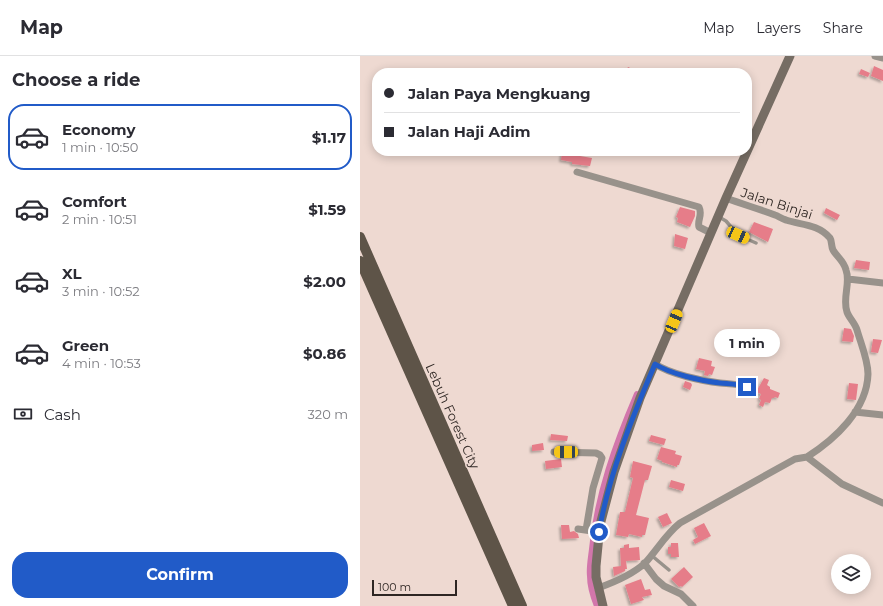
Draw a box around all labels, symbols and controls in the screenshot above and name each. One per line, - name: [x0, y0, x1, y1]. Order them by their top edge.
- text: Map: [20, 16, 63, 39]
- text: Map: [703, 19, 734, 37]
- text: Layers: [756, 19, 801, 37]
- text: Share: [823, 19, 863, 37]
- text: Choose a ride: [12, 69, 140, 91]
- text: Jalan Paya Mengkuang: [408, 84, 591, 103]
- icon: car: [14, 119, 50, 155]
- text: Economy: [62, 120, 135, 139]
- text: Jalan Haji Adim: [408, 122, 531, 141]
- text: $1.17: [312, 128, 346, 147]
- text: 1 min · 10:50: [62, 139, 138, 155]
- street label: Jalan Binjai: [738, 184, 815, 222]
- icon: car: [14, 191, 50, 227]
- text: Comfort: [62, 192, 127, 211]
- text: $1.59: [308, 200, 346, 219]
- text: 2 min · 10:51: [62, 211, 137, 227]
- car: [725, 225, 751, 245]
- icon: car: [14, 263, 50, 299]
- text: XL: [62, 264, 81, 283]
- text: $2.00: [303, 272, 346, 291]
- text: 3 min · 10:52: [62, 283, 140, 299]
- car: [664, 308, 684, 334]
- callout: 1 min: [714, 329, 780, 357]
- icon: car: [14, 335, 50, 371]
- text: 1 min: [729, 335, 765, 351]
- text: Green: [62, 336, 109, 355]
- text: $0.86: [303, 344, 346, 363]
- text: 4 min · 10:53: [62, 355, 141, 371]
- street label: Lebuh Forest City: [423, 361, 484, 472]
- route end: [738, 378, 756, 396]
- icon: cash: [12, 403, 34, 425]
- text: Cash: [44, 405, 81, 424]
- text: 320 m: [308, 406, 348, 422]
- car: [554, 446, 578, 458]
- route start: [590, 523, 608, 541]
- button: Confirm: [12, 552, 348, 598]
- map controls: [831, 554, 871, 594]
- button: layers: [831, 554, 871, 594]
- scale bar: [372, 578, 457, 597]
- text: 100 m: [378, 580, 411, 594]

